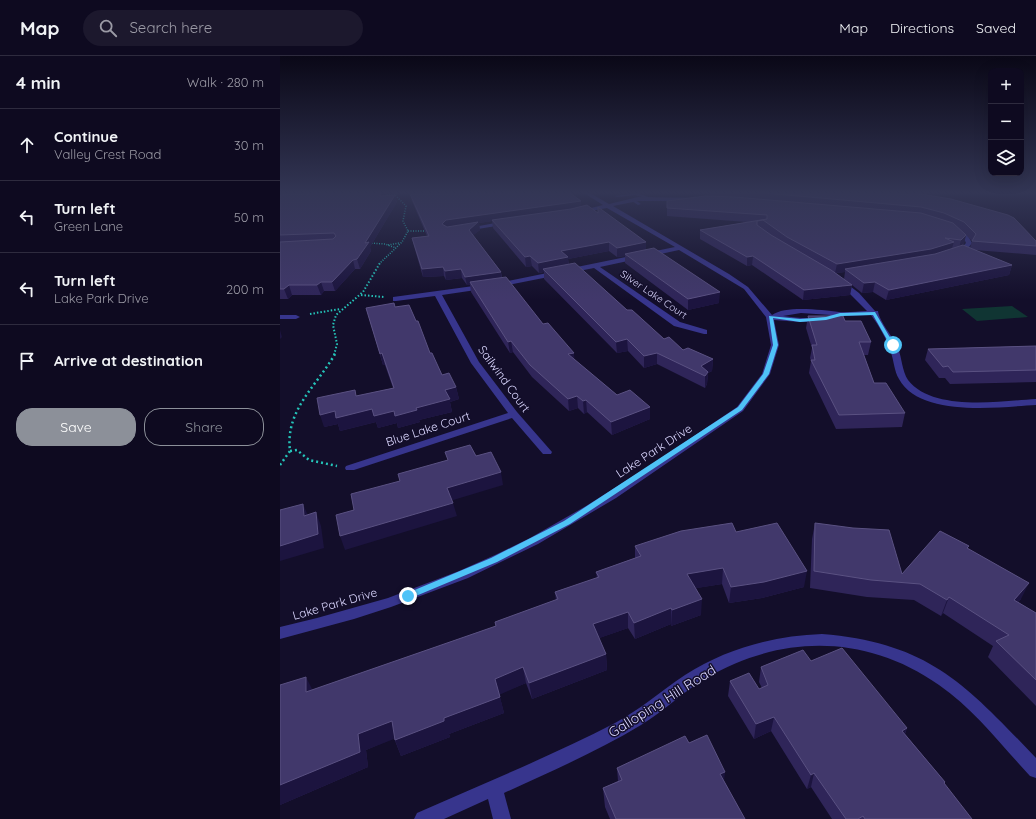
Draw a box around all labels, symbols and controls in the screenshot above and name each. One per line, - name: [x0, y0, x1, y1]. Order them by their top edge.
- search box: [83, 10, 363, 46]
- text: Map: [20, 16, 59, 40]
- icon: search: [97, 17, 119, 39]
- text: Search here: [129, 18, 212, 37]
- text: Map: [839, 19, 868, 37]
- text: Directions: [890, 19, 954, 37]
- text: Saved: [976, 19, 1016, 37]
- map controls: [988, 68, 1024, 176]
- button: +: [988, 68, 1024, 104]
- text: 4 min: [16, 72, 61, 93]
- text: Walk · 280 m: [187, 74, 264, 90]
- button: −: [988, 104, 1024, 140]
- text: Continue: [54, 127, 118, 146]
- icon: ahead: [16, 134, 38, 156]
- text: 30 m: [234, 137, 264, 153]
- button: layers: [988, 140, 1024, 176]
- text: Valley Crest Road: [54, 146, 161, 162]
- text: Turn left: [54, 199, 116, 218]
- icon: left: [16, 206, 38, 228]
- text: 50 m: [234, 209, 264, 225]
- text: Green Lane: [54, 218, 123, 234]
- street label: Silver Lake Court: [618, 267, 690, 322]
- text: Turn left: [54, 271, 116, 290]
- icon: left: [16, 278, 38, 300]
- text: 200 m: [226, 281, 264, 297]
- text: Lake Park Drive: [54, 290, 149, 306]
- route start: [884, 336, 902, 354]
- street label: Sailwind Court: [475, 342, 534, 415]
- icon: arrive: [16, 350, 38, 372]
- text: Arrive at destination: [54, 351, 203, 370]
- button: Save: [16, 408, 136, 446]
- button: Share: [144, 408, 264, 446]
- street label: Blue Lake Court: [384, 408, 472, 449]
- street label: Lake Park Drive: [613, 420, 695, 481]
- street label: Lake Park Drive: [291, 584, 379, 623]
- route end: [399, 587, 417, 605]
- street label: Galloping Hill Road: [605, 661, 719, 741]

